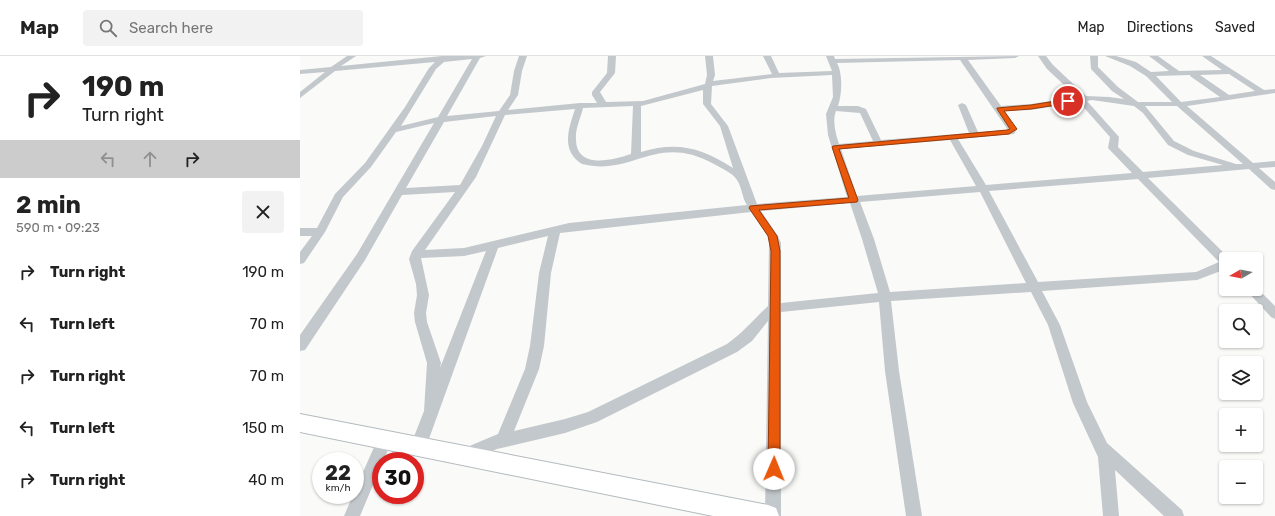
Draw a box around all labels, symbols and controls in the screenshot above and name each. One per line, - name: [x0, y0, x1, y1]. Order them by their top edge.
- search box: [83, 10, 363, 46]
- text: Map: [20, 16, 59, 39]
- icon: search: [97, 17, 119, 39]
- text: Search here: [129, 19, 213, 37]
- text: Map: [1078, 19, 1105, 36]
- text: Directions: [1127, 19, 1193, 36]
- text: Saved: [1215, 19, 1255, 36]
- text: 190 m: [82, 70, 165, 103]
- icon: right: [16, 72, 68, 124]
- pin: [1051, 84, 1085, 118]
- icon: arrive: [1057, 90, 1079, 112]
- text: Turn right: [82, 104, 164, 126]
- icon: left: [97, 148, 119, 170]
- icon: ahead: [139, 148, 161, 170]
- icon: right: [181, 148, 203, 170]
- text: 2 min: [16, 191, 81, 219]
- button: close: [242, 191, 284, 233]
- text: 590 m · 09:23: [16, 220, 100, 235]
- north arrow: [1219, 252, 1263, 296]
- map controls: [1219, 252, 1263, 504]
- icon: right: [16, 261, 38, 283]
- text: Turn right: [50, 263, 125, 281]
- text: 190 m: [242, 263, 284, 281]
- button: search: [1219, 304, 1263, 348]
- icon: left: [16, 313, 38, 335]
- text: Turn left: [50, 315, 115, 333]
- text: 70 m: [250, 315, 284, 333]
- button: layers: [1219, 356, 1263, 400]
- icon: right: [16, 365, 38, 387]
- text: Turn right: [50, 367, 125, 385]
- text: 70 m: [250, 367, 284, 385]
- button: +: [1219, 408, 1263, 452]
- icon: left: [16, 417, 38, 439]
- text: Turn left: [50, 419, 115, 437]
- text: 150 m: [242, 419, 284, 437]
- position arrow: [753, 448, 795, 490]
- speed limit sign: 30: [372, 452, 424, 504]
- button: −: [1219, 460, 1263, 504]
- text: 22: [325, 461, 351, 485]
- icon: right: [16, 469, 38, 491]
- text: Turn right: [50, 471, 125, 489]
- text: 40 m: [248, 471, 284, 489]
- text: km/h: [326, 482, 350, 494]

